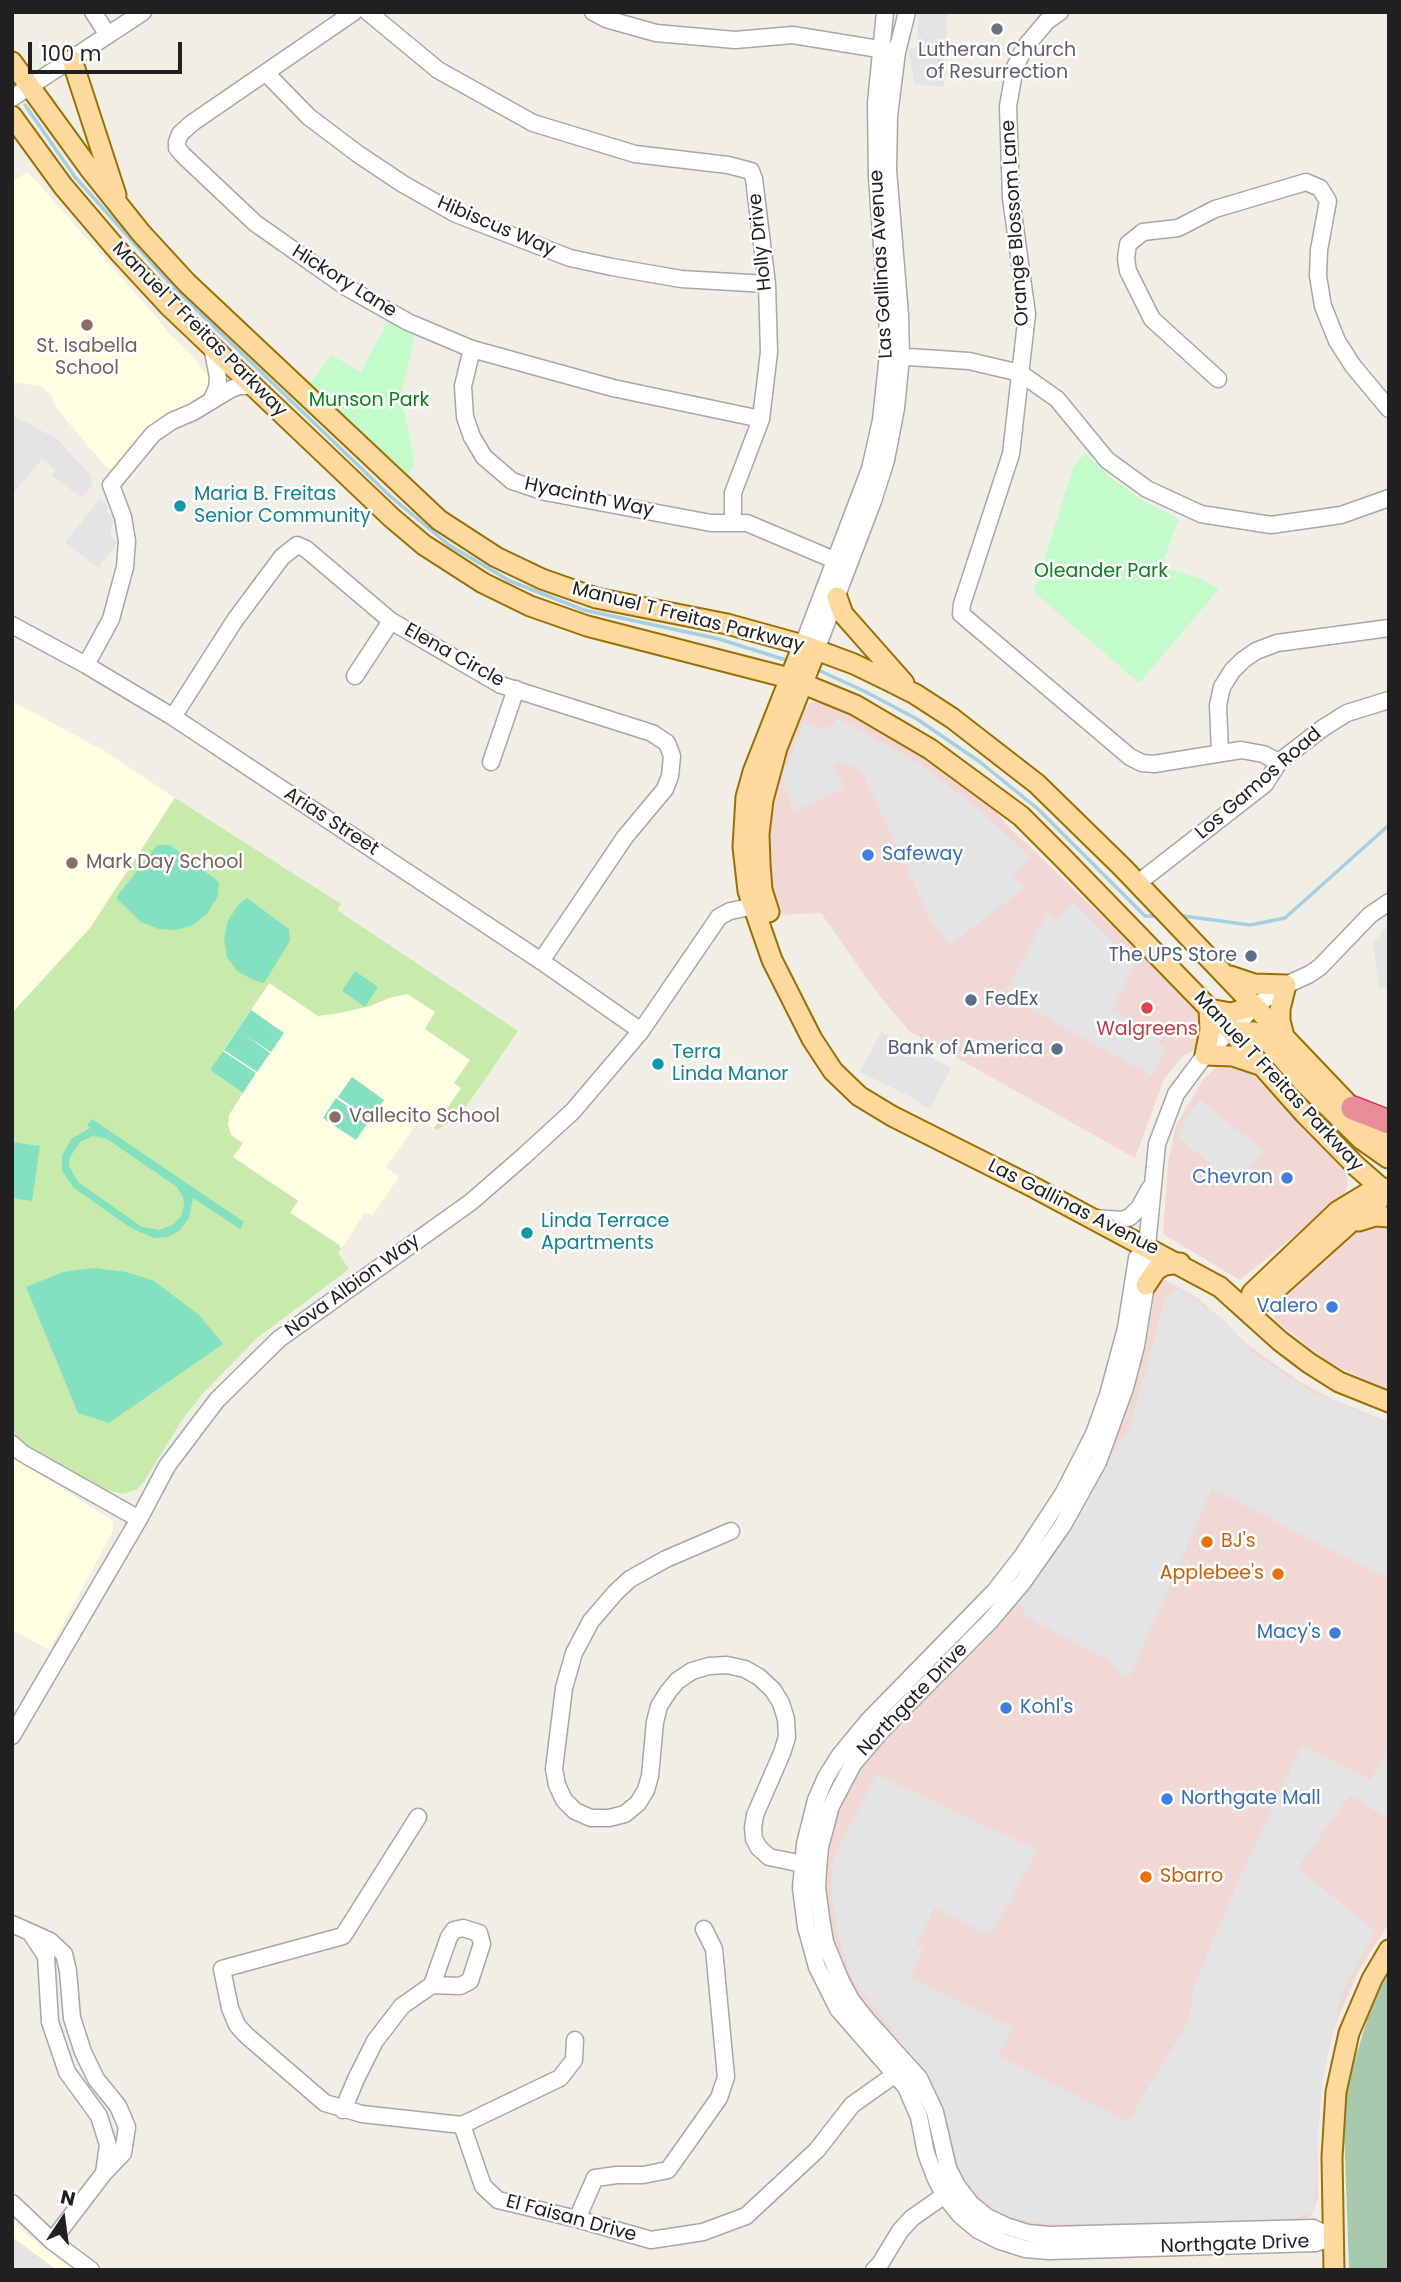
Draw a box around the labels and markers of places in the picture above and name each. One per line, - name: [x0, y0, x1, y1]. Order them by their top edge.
- marker: Lutheran Church of Resurrection: [989, 21, 1005, 37]
- place label: Lutheran Church of Resurrection: [918, 40, 1076, 84]
- marker: St. Isabella School: [79, 317, 95, 333]
- place label: St. Isabella School: [36, 336, 138, 380]
- place label: Maria B. Freitas Senior Community: [194, 484, 371, 528]
- marker: Maria B. Freitas Senior Community: [172, 498, 188, 514]
- place label: Safeway: [882, 844, 963, 866]
- marker: Safeway: [860, 847, 876, 863]
- place label: Mark Day School: [86, 852, 243, 874]
- marker: Mark Day School: [64, 855, 80, 871]
- place label: The UPS Store: [1109, 945, 1237, 967]
- marker: The UPS Store: [1243, 948, 1259, 964]
- place label: FedEx: [985, 989, 1038, 1011]
- marker: FedEx: [963, 992, 979, 1008]
- marker: Walgreens: [1139, 1000, 1155, 1016]
- place label: Walgreens: [1096, 1019, 1198, 1041]
- place label: Bank of America: [888, 1038, 1043, 1060]
- marker: Bank of America: [1049, 1041, 1065, 1057]
- place label: Terra Linda Manor: [672, 1042, 788, 1086]
- marker: Terra Linda Manor: [650, 1056, 666, 1072]
- place label: Vallecito School: [349, 1106, 500, 1128]
- marker: Vallecito School: [327, 1109, 343, 1125]
- place label: Chevron: [1192, 1167, 1273, 1189]
- marker: Chevron: [1279, 1170, 1295, 1186]
- place label: Linda Terrace Apartments: [541, 1211, 669, 1255]
- marker: Linda Terrace Apartments: [519, 1225, 535, 1241]
- place label: Valero: [1257, 1296, 1318, 1318]
- marker: Valero: [1324, 1299, 1340, 1315]
- place label: BJ's: [1221, 1531, 1256, 1553]
- marker: BJ's: [1199, 1534, 1215, 1550]
- place label: Applebee's: [1160, 1563, 1264, 1585]
- marker: Applebee's: [1270, 1566, 1286, 1582]
- place label: Macy's: [1257, 1622, 1321, 1644]
- marker: Macy's: [1327, 1625, 1343, 1641]
- place label: Kohl's: [1020, 1697, 1073, 1719]
- marker: Kohl's: [998, 1700, 1014, 1716]
- place label: Northgate Mall: [1181, 1788, 1321, 1810]
- marker: Northgate Mall: [1159, 1791, 1175, 1807]
- place label: Sbarro: [1160, 1866, 1223, 1888]
- marker: Sbarro: [1138, 1869, 1154, 1885]

